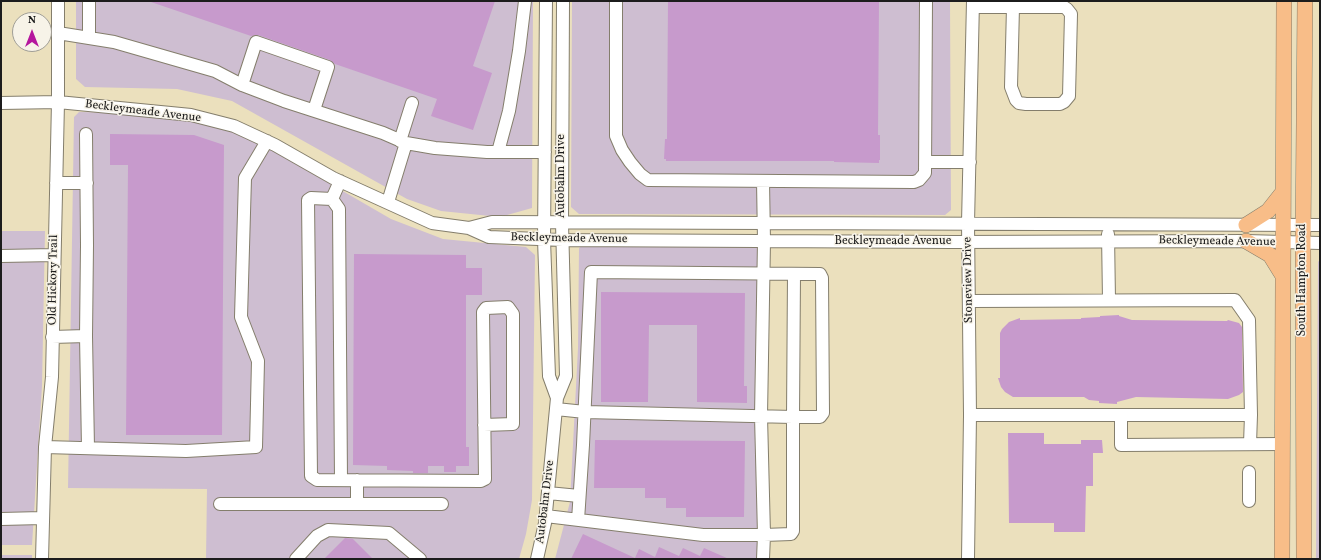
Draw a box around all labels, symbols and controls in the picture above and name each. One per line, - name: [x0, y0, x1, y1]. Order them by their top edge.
- north arrow: [12, 12, 52, 52]
- text: N: [28, 13, 36, 28]
- street label: Beckleymeade Avenue: [84, 98, 202, 126]
- street label: Autobahn Drive: [555, 134, 569, 218]
- street label: South Hampton Road: [1296, 223, 1310, 337]
- street label: Beckleymeade Avenue: [510, 231, 628, 247]
- street label: Beckleymeade Avenue: [1158, 234, 1276, 250]
- street label: Old Hickory Trail: [46, 235, 62, 325]
- street label: Beckleymeade Avenue: [835, 235, 951, 249]
- street label: Stoneview Drive: [961, 237, 977, 323]
- street label: Autobahn Drive: [534, 459, 558, 545]

